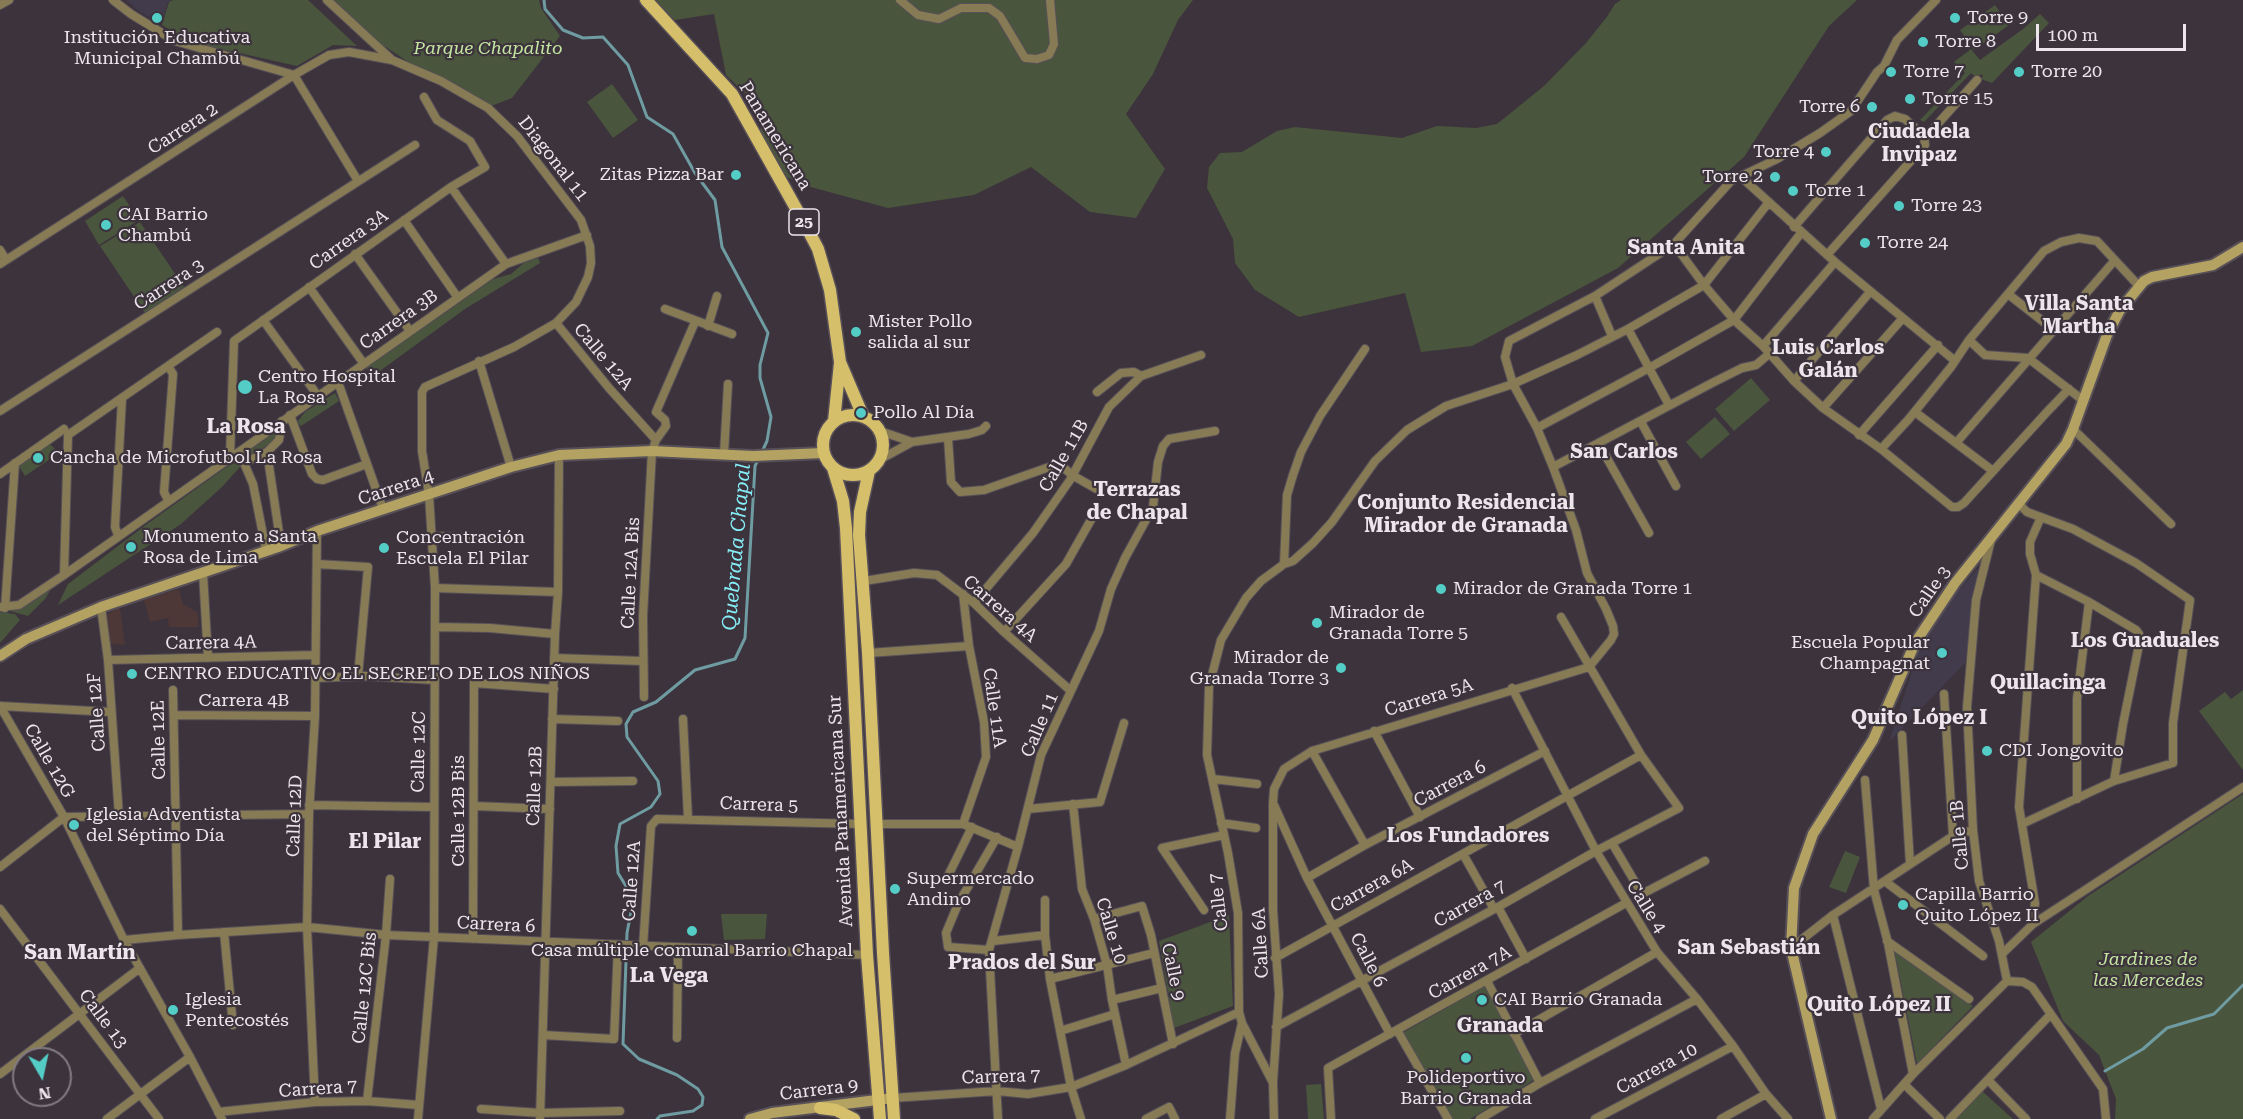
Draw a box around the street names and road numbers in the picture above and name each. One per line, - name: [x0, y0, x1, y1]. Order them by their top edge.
- street label: Panamericana: [734, 78, 816, 194]
- street label: Carrera 2: [144, 98, 222, 160]
- street label: Diagonal 11: [513, 112, 593, 206]
- street label: Carrera 3A: [305, 205, 393, 275]
- road number: 25: [789, 209, 819, 235]
- street label: Carrera 3: [130, 254, 208, 316]
- street label: Carrera 3B: [356, 285, 442, 355]
- street label: Calle 12A: [569, 319, 637, 395]
- street label: Calle 11B: [1035, 416, 1093, 496]
- street label: Carrera 4: [355, 466, 437, 510]
- street label: Calle 12A Bis: [617, 517, 645, 629]
- street label: Calle 3: [1904, 562, 1956, 622]
- street label: Carrera 4A: [958, 571, 1042, 647]
- street label: Carrera 4A: [165, 631, 257, 655]
- street label: Calle 11A: [978, 666, 1010, 750]
- street label: Calle 12F: [83, 672, 111, 752]
- street label: Carrera 5A: [1382, 674, 1476, 722]
- street label: Calle 11: [1017, 689, 1063, 761]
- street label: Carrera 4B: [199, 690, 289, 712]
- street label: Avenida Panamericana Sur: [824, 694, 858, 928]
- street label: Calle 12E: [148, 700, 170, 780]
- street label: Calle 12C: [407, 711, 431, 793]
- street label: Calle 12G: [19, 720, 79, 802]
- street label: Calle 12B: [523, 745, 547, 827]
- street label: Calle 12B Bis: [448, 755, 470, 867]
- street label: Carrera 6: [1410, 756, 1490, 812]
- street label: Calle 12D: [283, 775, 307, 857]
- street label: Carrera 5: [719, 793, 799, 817]
- street label: Calle 1B: [1946, 799, 1974, 871]
- street label: Calle 12A: [618, 840, 646, 922]
- street label: Carrera 6A: [1327, 854, 1417, 918]
- street label: Calle 7: [1205, 872, 1233, 932]
- street label: Carrera 7: [1430, 875, 1510, 933]
- street label: Calle 4: [1621, 877, 1671, 937]
- street label: Calle 10: [1091, 895, 1131, 967]
- street label: Calle 6A: [1248, 907, 1274, 979]
- street label: Carrera 6: [456, 912, 536, 938]
- street label: Calle 6: [1345, 929, 1391, 991]
- street label: Calle 12C Bis: [348, 931, 382, 1045]
- street label: Calle 9: [1156, 941, 1190, 1003]
- street label: Carrera 7A: [1425, 941, 1515, 1005]
- street label: Calle 13: [74, 985, 132, 1053]
- street label: Carrera 10: [1613, 1039, 1701, 1099]
- street label: Carrera 7: [961, 1065, 1041, 1089]
- street label: Carrera 9: [779, 1074, 859, 1106]
- street label: Carrera 7: [278, 1075, 358, 1103]

